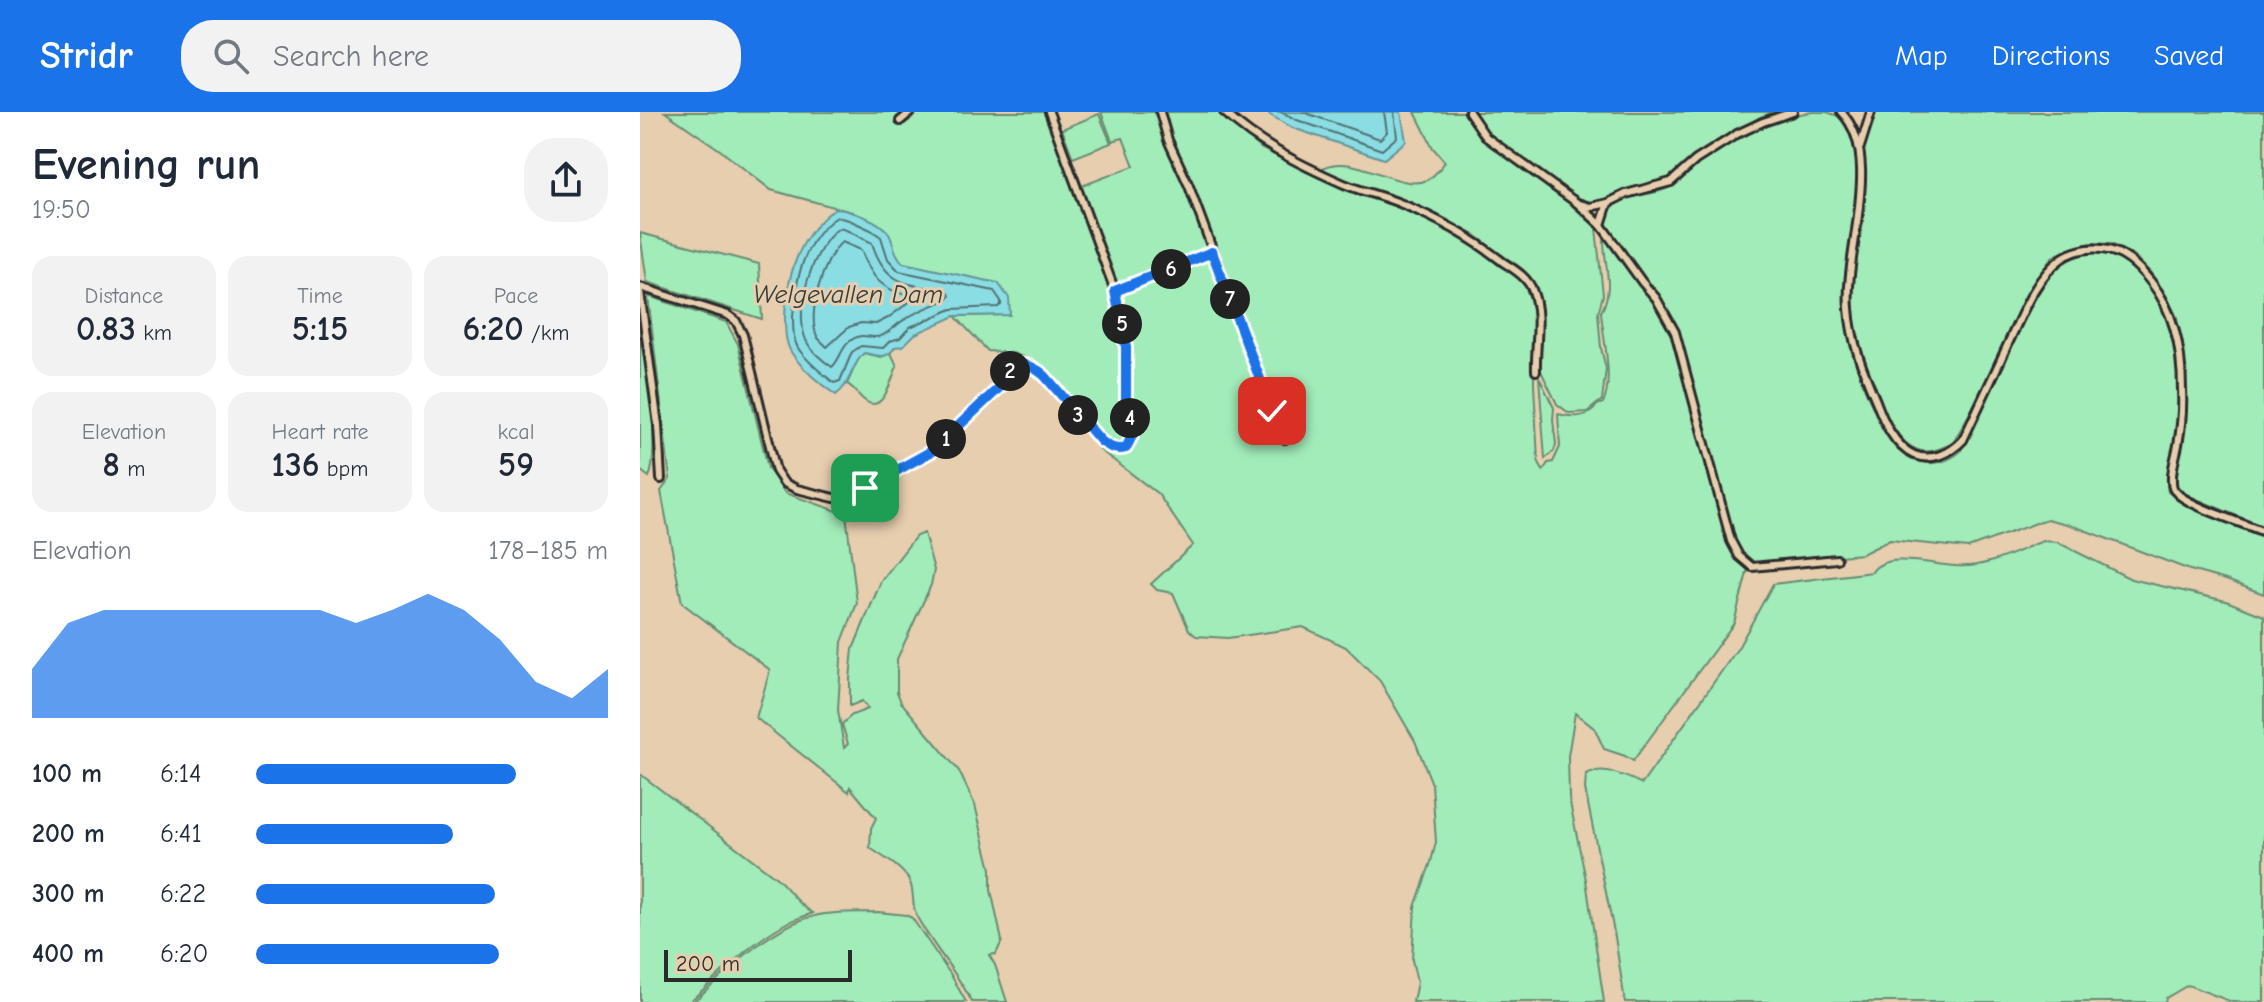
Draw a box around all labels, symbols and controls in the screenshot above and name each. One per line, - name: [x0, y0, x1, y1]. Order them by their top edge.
- search box: [181, 20, 741, 92]
- text: Stridr: [40, 34, 133, 78]
- icon: search: [209, 34, 253, 78]
- text: Search here: [273, 39, 429, 74]
- text: Map: [1895, 40, 1948, 72]
- text: Directions: [1992, 40, 2110, 72]
- text: Saved: [2154, 40, 2224, 72]
- button: share: [524, 138, 608, 222]
- text: Evening run: [32, 139, 260, 190]
- text: 19:50: [32, 195, 91, 225]
- pin: 6: [1151, 249, 1191, 289]
- text: 6: [1165, 256, 1177, 282]
- pin: 7: [1210, 279, 1250, 319]
- water label: Welgevallen Dam: [753, 280, 943, 310]
- text: Distance: [85, 283, 163, 309]
- text: Time: [297, 283, 343, 309]
- text: Pace: [494, 283, 538, 309]
- text: 7: [1225, 286, 1235, 312]
- pin: 5: [1102, 304, 1142, 344]
- text: 0.83: [76, 309, 136, 349]
- text: 5:15: [292, 309, 348, 349]
- text: 6:20: [463, 309, 524, 349]
- text: 5: [1116, 311, 1128, 337]
- text: km: [136, 320, 172, 346]
- text: /km: [524, 320, 570, 346]
- pin: 2: [990, 351, 1030, 391]
- text: 2: [1005, 358, 1015, 384]
- pin: [1238, 377, 1306, 445]
- icon: check: [1250, 389, 1294, 433]
- pin: 3: [1058, 395, 1098, 435]
- pin: 4: [1110, 398, 1150, 438]
- text: 3: [1073, 402, 1083, 428]
- text: 4: [1125, 405, 1135, 431]
- text: Elevation: [82, 419, 166, 445]
- text: Heart rate: [272, 419, 369, 445]
- text: kcal: [498, 419, 534, 445]
- pin: 1: [926, 419, 966, 459]
- text: 1: [942, 426, 950, 452]
- text: 8: [103, 445, 120, 485]
- text: 136: [272, 445, 319, 485]
- text: 59: [498, 445, 534, 485]
- pin: [831, 454, 899, 522]
- text: m: [120, 456, 145, 482]
- text: bpm: [319, 456, 368, 482]
- icon: arrive: [843, 466, 887, 510]
- text: Elevation: [32, 536, 132, 566]
- text: 178–185 m: [489, 536, 608, 566]
- text: 100 m: [32, 759, 102, 789]
- text: 6:14: [160, 759, 202, 789]
- text: 200 m: [32, 819, 105, 849]
- text: 6:41: [160, 819, 202, 849]
- text: 300 m: [32, 879, 105, 909]
- text: 6:22: [160, 879, 206, 909]
- text: 400 m: [32, 939, 104, 969]
- text: 6:20: [160, 939, 208, 969]
- scale bar: [664, 946, 852, 982]
- text: 200 m: [676, 951, 740, 977]

